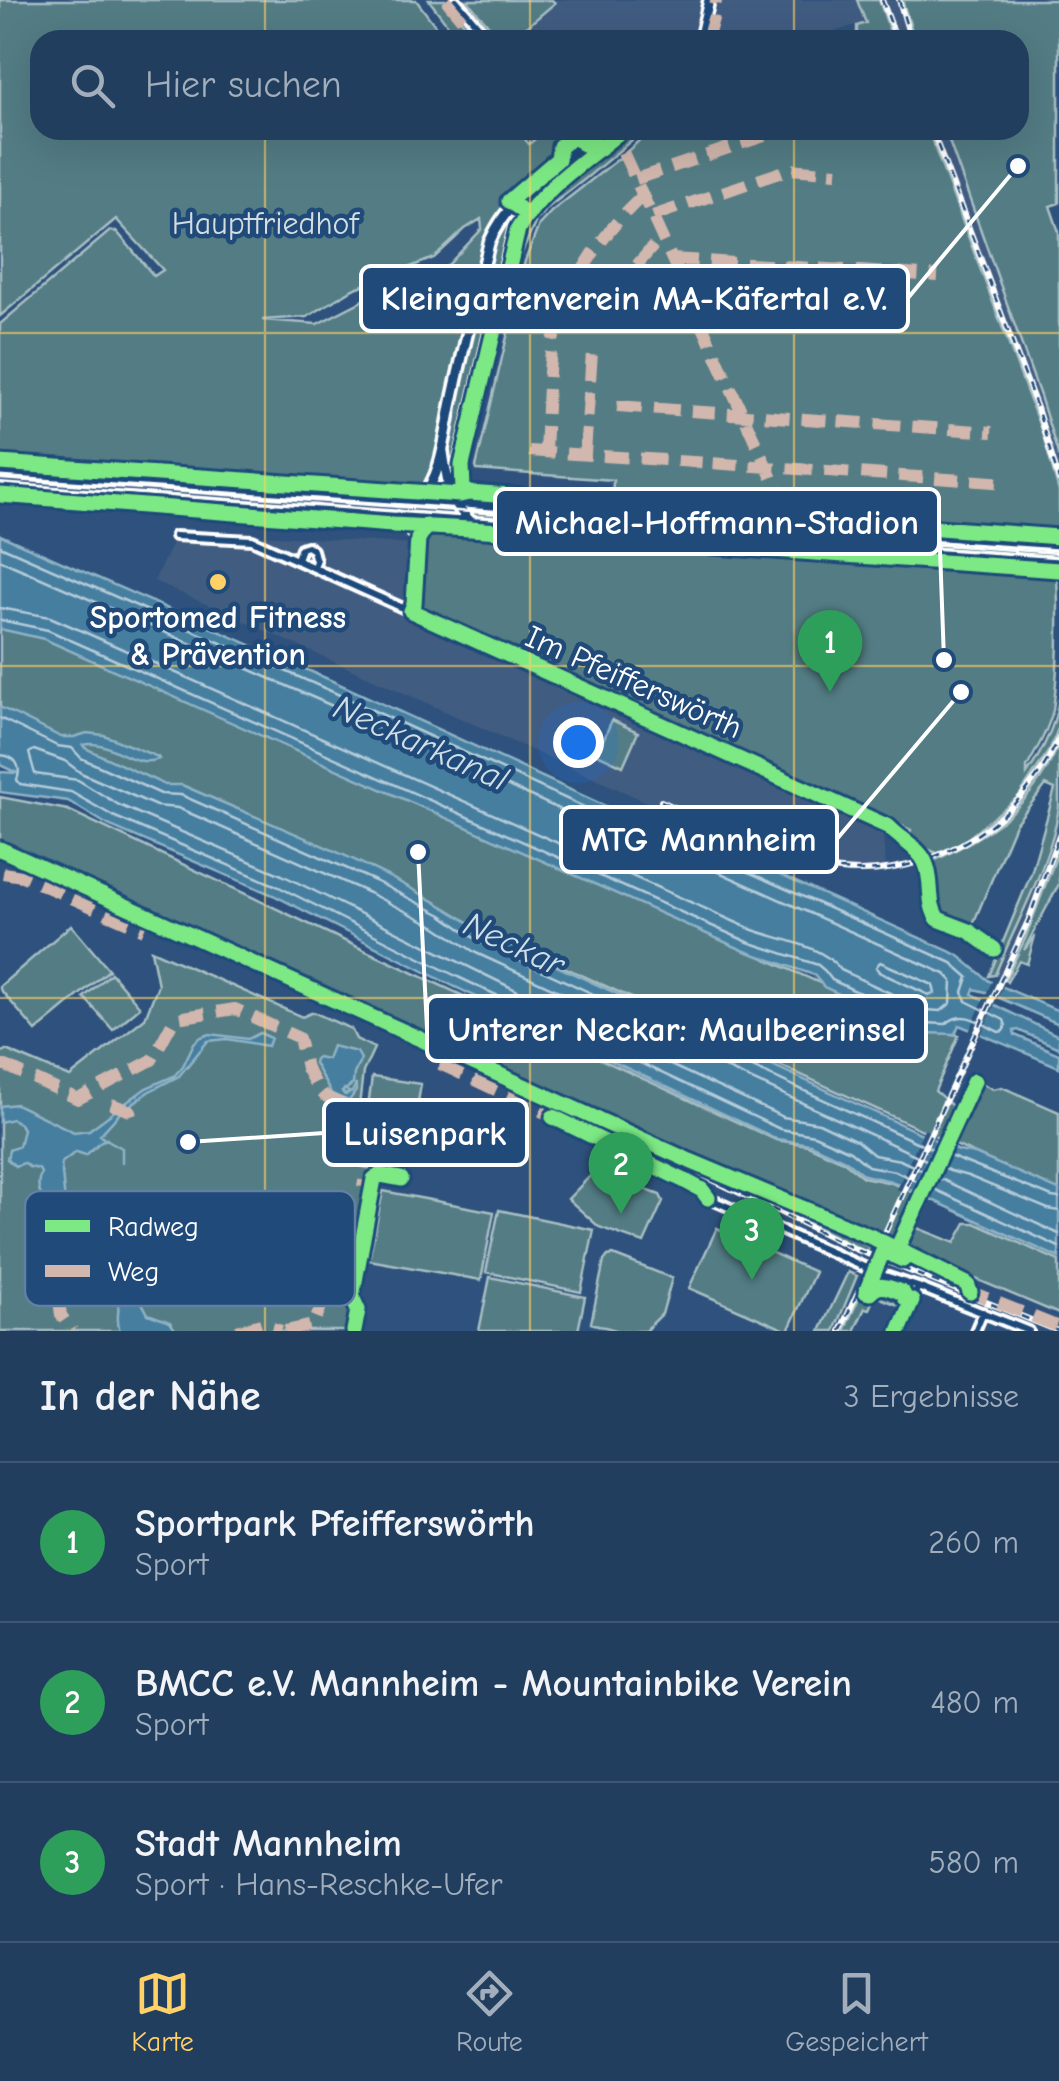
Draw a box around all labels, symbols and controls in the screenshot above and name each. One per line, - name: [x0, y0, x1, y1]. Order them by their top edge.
- search box: [30, 30, 1029, 140]
- icon: search: [65, 58, 120, 113]
- text: Hier suchen: [145, 63, 342, 107]
- park label: Hauptfriedhof: [172, 205, 360, 242]
- callout: Kleingartenverein MA-Käfertal e.V.: [361, 266, 908, 331]
- text: Kleingartenverein MA-Käfertal e.V.: [380, 278, 888, 319]
- callout: Michael-Hoffmann-Stadion: [495, 489, 939, 554]
- text: Michael-Hoffmann-Stadion: [515, 502, 919, 543]
- marker: Sportomed Fitness & Prävention: [207, 571, 229, 593]
- place label: Sportomed Fitness & Prävention: [90, 599, 346, 673]
- pin: 1: [798, 610, 862, 692]
- street label: Im Pfeifferswörth: [520, 618, 748, 746]
- water label: Neckarkanal: [327, 686, 516, 800]
- your location: [553, 717, 604, 768]
- callout: MTG Mannheim: [561, 807, 837, 872]
- text: MTG Mannheim: [581, 819, 817, 860]
- water label: Neckar: [457, 903, 573, 986]
- callout: Unterer Neckar: Maulbeerinsel: [427, 996, 926, 1061]
- text: Unterer Neckar: Maulbeerinsel: [448, 1009, 906, 1050]
- callout: Luisenpark: [324, 1100, 527, 1165]
- text: Luisenpark: [344, 1113, 506, 1154]
- pin: 2: [588, 1132, 654, 1214]
- legend: [25, 1191, 355, 1306]
- pin: 3: [720, 1198, 784, 1280]
- text: Radweg: [108, 1211, 199, 1243]
- text: Weg: [108, 1256, 159, 1288]
- text: In der Nähe: [40, 1372, 261, 1421]
- text: 3 Ergebnisse: [843, 1378, 1019, 1415]
- text: Sportpark Pfeifferswörth: [135, 1502, 535, 1546]
- text: 1: [66, 1524, 79, 1561]
- text: 260 m: [928, 1524, 1019, 1561]
- text: Sport: [135, 1546, 208, 1583]
- text: BMCC e.V. Mannheim - Mountainbike Verein: [135, 1662, 852, 1706]
- text: 2: [65, 1684, 80, 1721]
- text: 480 m: [930, 1684, 1019, 1721]
- text: Sport: [135, 1706, 208, 1743]
- text: Stadt Mannheim: [135, 1822, 402, 1866]
- text: 3: [65, 1844, 80, 1881]
- text: 580 m: [929, 1844, 1019, 1881]
- text: Sport · Hans-Reschke-Ufer: [135, 1866, 502, 1903]
- tab: Karte: [131, 1966, 194, 2058]
- tab: Route: [456, 1966, 523, 2058]
- tab: Gespeichert: [785, 1966, 928, 2058]

